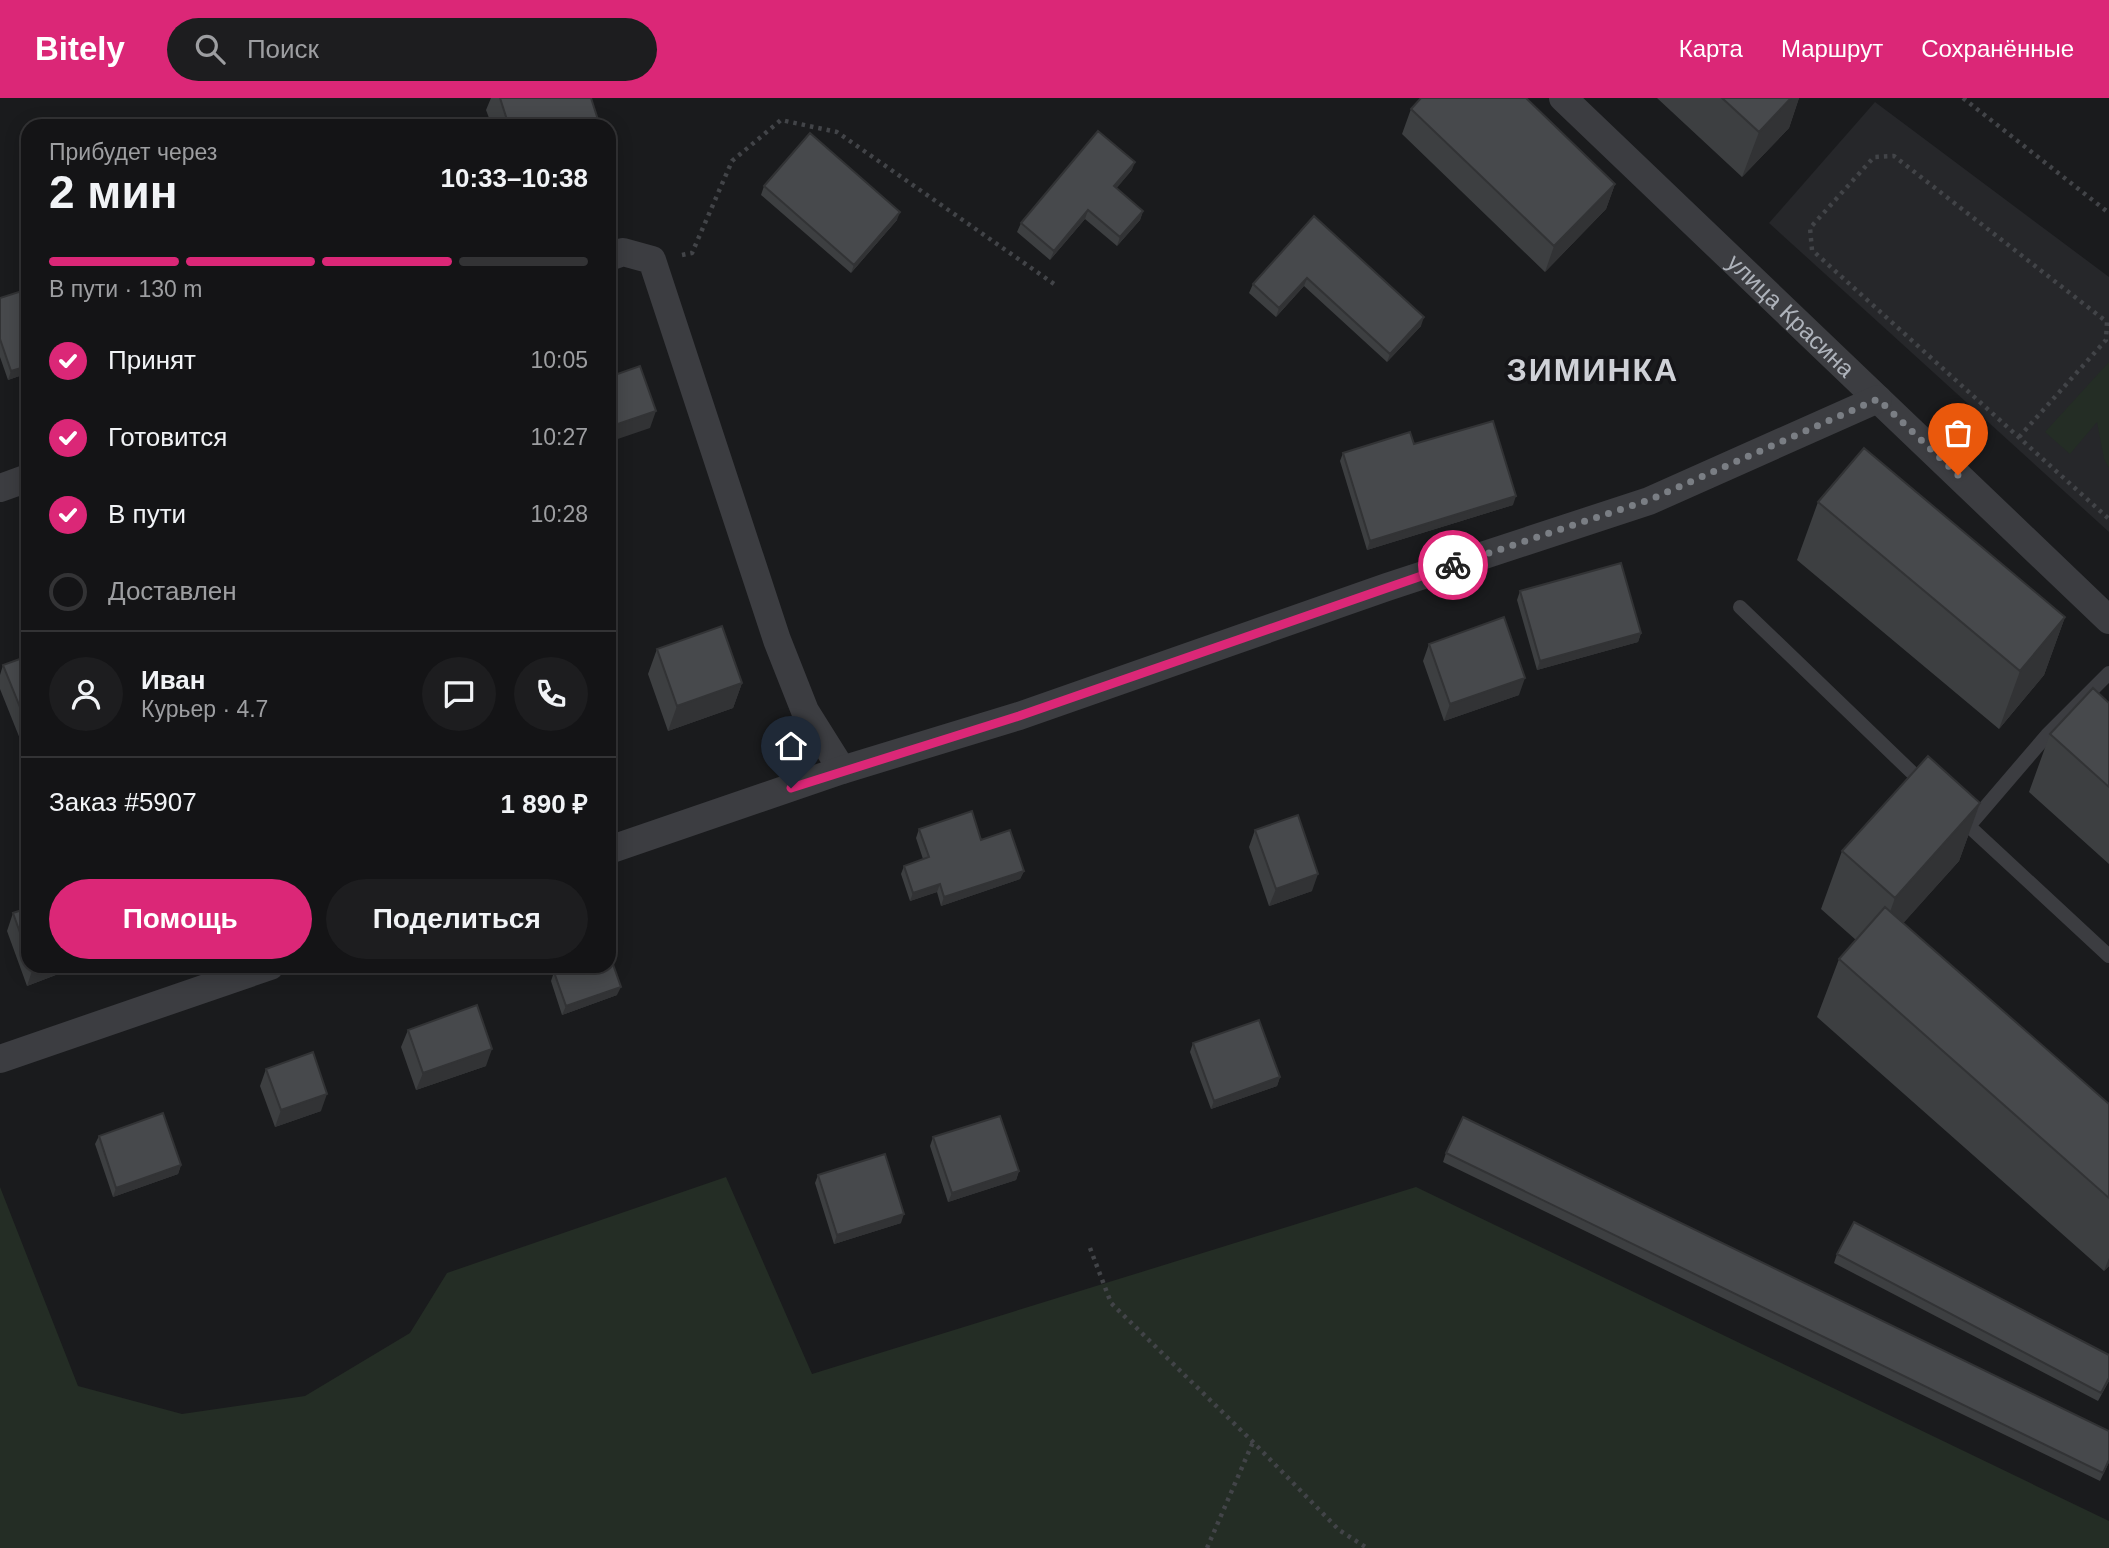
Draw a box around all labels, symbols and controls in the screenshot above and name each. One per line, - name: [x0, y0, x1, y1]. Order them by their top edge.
- search box: [167, 18, 657, 81]
- text: Bitely: [35, 30, 125, 67]
- icon: search: [191, 30, 229, 68]
- text: Поиск: [247, 34, 319, 64]
- text: Карта: [1679, 35, 1743, 62]
- text: Маршрут: [1781, 35, 1883, 62]
- text: Сохранённые: [1921, 35, 2074, 62]
- text: Прибудет через: [49, 139, 217, 165]
- text: 10:33–10:38: [441, 163, 588, 193]
- text: 2 мин: [49, 166, 177, 218]
- street label: улица Красина: [1722, 248, 1861, 383]
- text: В пути · 130 m: [49, 276, 202, 302]
- icon: check: [49, 342, 87, 380]
- text: Принят: [108, 345, 196, 375]
- text: 10:05: [530, 347, 588, 373]
- district label: ЗИМИНКА: [1507, 352, 1679, 388]
- pin: [1928, 403, 1988, 475]
- icon: bag: [1939, 414, 1977, 452]
- icon: check: [49, 419, 87, 457]
- text: Готовится: [108, 422, 227, 452]
- text: 10:27: [530, 424, 588, 450]
- icon: check: [49, 496, 87, 534]
- text: В пути: [108, 499, 186, 529]
- text: 10:28: [530, 501, 588, 527]
- courier: [1418, 530, 1488, 600]
- icon: bike: [1434, 546, 1472, 584]
- text: Доставлен: [108, 576, 237, 606]
- button: person: [49, 657, 123, 731]
- button: chat: [422, 657, 496, 731]
- button: phone: [514, 657, 588, 731]
- text: Иван: [141, 665, 206, 695]
- text: Курьер · 4.7: [141, 696, 268, 722]
- pin: [761, 716, 821, 788]
- icon: home: [772, 727, 810, 765]
- text: Заказ #5907: [49, 787, 197, 817]
- text: 1 890 ₽: [501, 789, 588, 819]
- button: Помощь: [49, 879, 312, 959]
- button: Поделиться: [326, 879, 588, 959]

